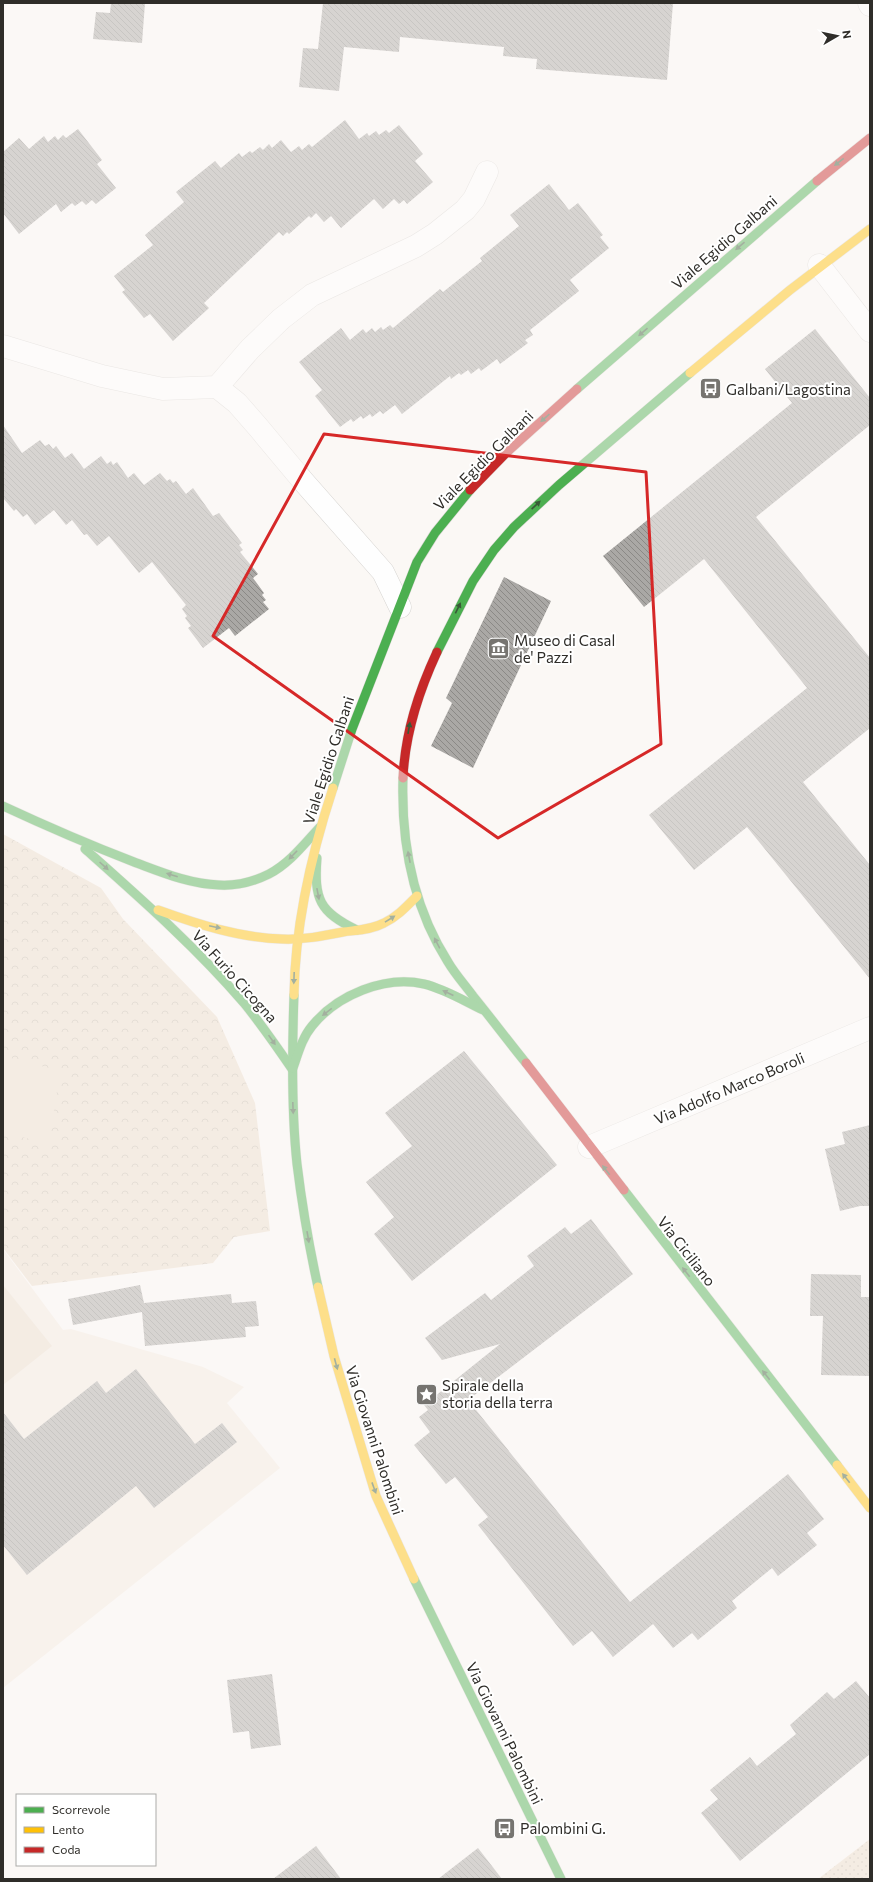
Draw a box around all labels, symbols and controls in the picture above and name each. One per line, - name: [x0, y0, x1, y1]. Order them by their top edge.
- north arrow: [817, 16, 857, 56]
- text: N: [840, 29, 854, 39]
- one-way arrow: [834, 158, 845, 167]
- street label: Viale Egidio Galbani: [668, 191, 780, 293]
- one-way arrow: [735, 242, 745, 251]
- one-way arrow: [638, 327, 647, 336]
- bus stop icon: Galbani/Lagostina: [698, 376, 724, 402]
- place label: Galbani/Lagostina: [726, 380, 851, 398]
- street label: Viale Egidio Galbani: [429, 406, 537, 514]
- one-way arrow: [540, 413, 550, 423]
- one-way arrow: [531, 501, 542, 510]
- one-way arrow: [455, 603, 462, 614]
- place label: Museo di Casal de' Pazzi: [514, 631, 615, 666]
- museum icon: Museo di Casal de' Pazzi: [486, 636, 512, 662]
- street label: Viale Egidio Galbani: [299, 694, 357, 826]
- one-way arrow: [407, 722, 413, 734]
- one-way arrow: [289, 851, 298, 860]
- one-way arrow: [405, 851, 411, 864]
- one-way arrow: [99, 861, 109, 871]
- one-way arrow: [166, 872, 178, 878]
- one-way arrow: [315, 888, 321, 900]
- one-way arrow: [385, 916, 396, 923]
- one-way arrow: [209, 925, 221, 931]
- street label: Via Furio Cicogna: [189, 926, 281, 1026]
- one-way arrow: [434, 937, 440, 949]
- one-way arrow: [291, 972, 298, 984]
- one-way arrow: [442, 990, 453, 996]
- one-way arrow: [321, 1008, 332, 1016]
- one-way arrow: [268, 1034, 276, 1045]
- street label: Via Adolfo Marco Boroli: [651, 1048, 807, 1128]
- one-way arrow: [290, 1102, 297, 1114]
- one-way arrow: [602, 1164, 611, 1175]
- street label: Via Ciciliano: [654, 1213, 720, 1289]
- one-way arrow: [305, 1231, 311, 1243]
- one-way arrow: [682, 1267, 691, 1278]
- one-way arrow: [333, 1358, 339, 1370]
- street label: Via Giovanni Palombini: [342, 1363, 408, 1517]
- one-way arrow: [762, 1369, 770, 1380]
- place label: Spirale della storia della terra: [442, 1376, 553, 1411]
- place icon: Spirale della storia della terra: [413, 1381, 439, 1407]
- one-way arrow: [842, 1472, 850, 1483]
- one-way arrow: [371, 1482, 377, 1494]
- street label: Via Giovanni Palombini: [463, 1659, 547, 1807]
- legend: [16, 1794, 156, 1866]
- text: Scorrevole: [52, 1802, 110, 1816]
- bus stop icon: Palombini G.: [492, 1815, 518, 1841]
- place label: Palombini G.: [520, 1819, 606, 1837]
- text: Lento: [52, 1822, 84, 1836]
- text: Coda: [52, 1842, 81, 1856]

